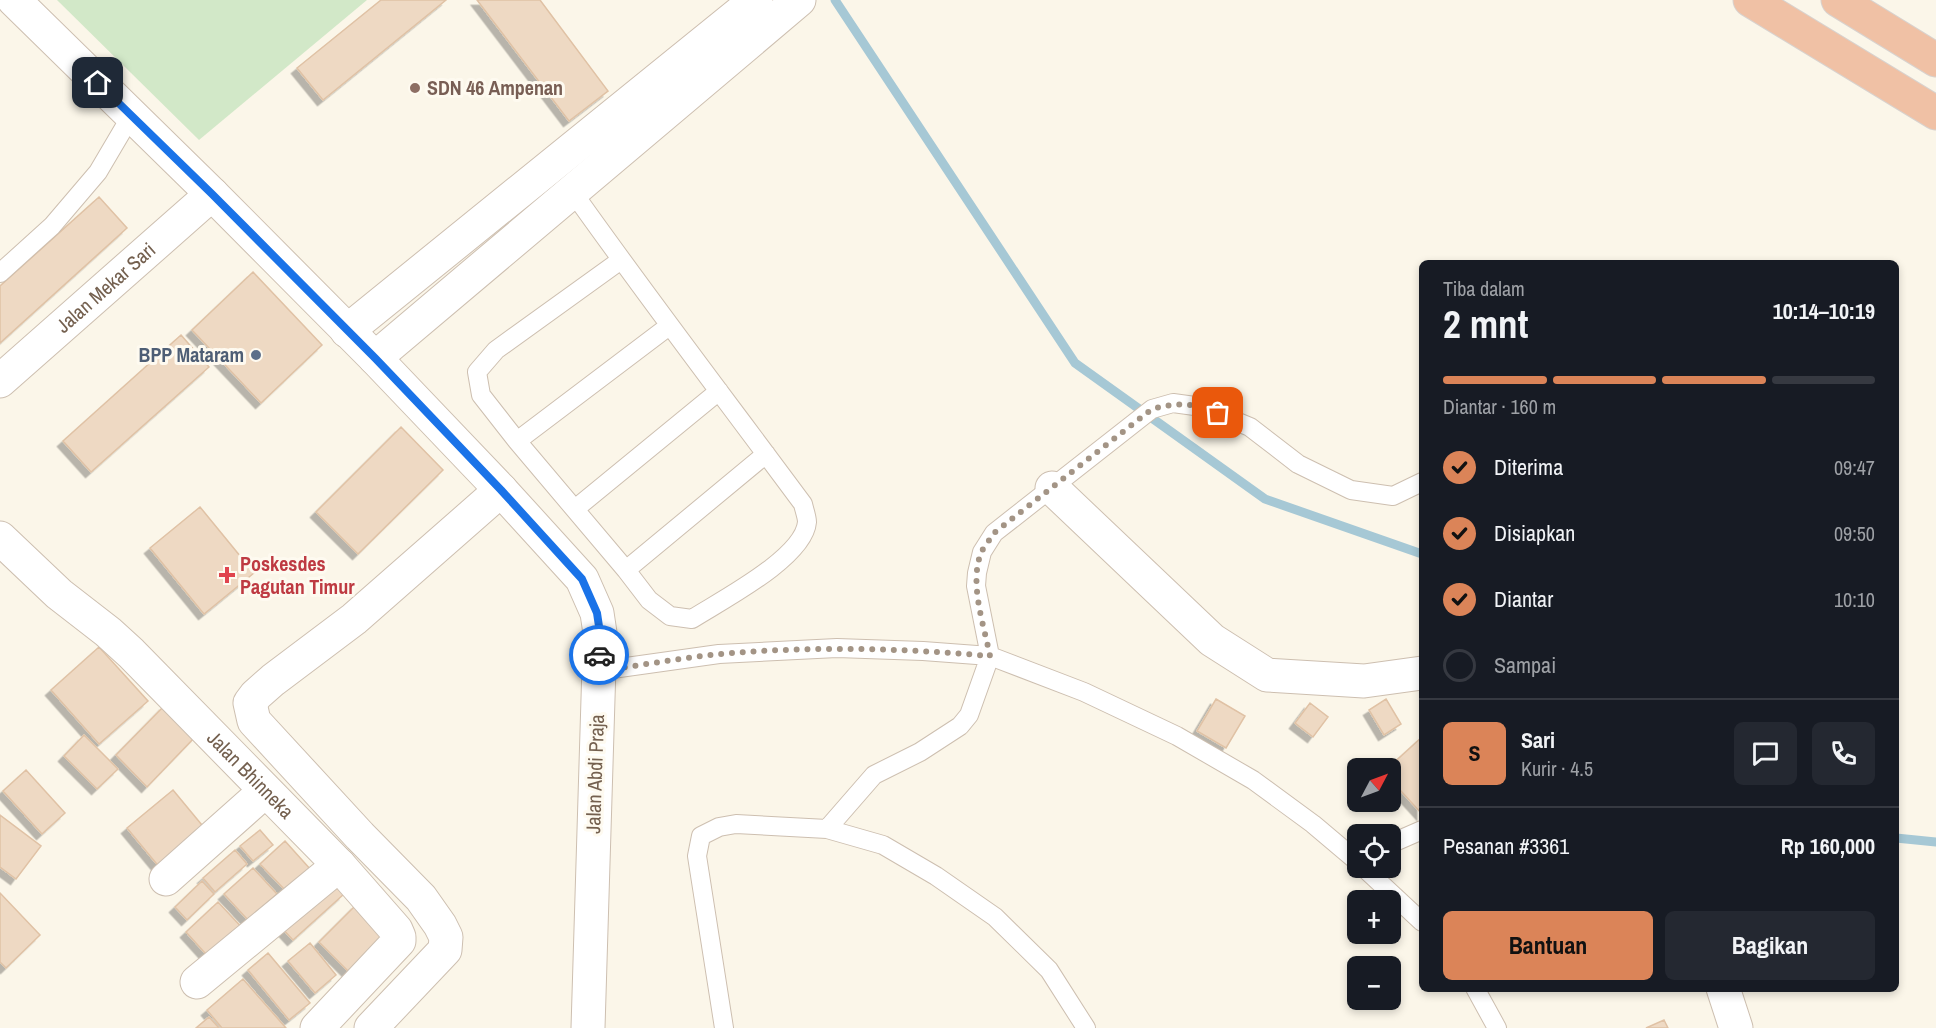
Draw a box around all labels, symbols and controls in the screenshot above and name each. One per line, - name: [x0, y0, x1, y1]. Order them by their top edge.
- pin: [72, 57, 123, 108]
- icon: home: [81, 66, 114, 99]
- place label: SDN 46 Ampenan: [427, 74, 563, 101]
- marker: SDN 46 Ampenan: [408, 81, 422, 95]
- street label: Jalan Mekar Sari: [50, 236, 161, 339]
- text: Tiba dalam: [1443, 275, 1525, 302]
- text: 10:14–10:19: [1773, 296, 1875, 326]
- text: 2 mnt: [1443, 298, 1528, 350]
- place label: BPP Mataram: [139, 341, 244, 368]
- marker: BPP Mataram: [249, 348, 263, 362]
- pin: [1192, 387, 1243, 438]
- text: Diantar · 160 m: [1443, 393, 1556, 420]
- icon: bag: [1201, 396, 1234, 429]
- icon: check: [1443, 451, 1476, 484]
- text: Diterima: [1494, 452, 1563, 482]
- text: 09:47: [1834, 454, 1875, 481]
- icon: check: [1443, 517, 1476, 550]
- text: Disiapkan: [1494, 518, 1575, 548]
- text: 09:50: [1834, 520, 1875, 547]
- place label: Poskesdes Pagutan Timur: [240, 550, 355, 600]
- marker: Poskesdes Pagutan Timur: [218, 566, 236, 584]
- icon: check: [1443, 583, 1476, 616]
- text: Diantar: [1494, 584, 1553, 614]
- text: 10:10: [1834, 586, 1875, 613]
- courier: [569, 625, 629, 685]
- icon: car: [583, 639, 616, 672]
- text: Sampai: [1494, 650, 1556, 680]
- street label: Jalan Abdi Praja: [579, 714, 610, 834]
- button: chat: [1734, 722, 1797, 785]
- button: phone: [1812, 722, 1875, 785]
- street label: Jalan Bhinneka: [202, 725, 300, 824]
- text: Sari: [1521, 725, 1555, 755]
- text: S: [1468, 738, 1481, 768]
- text: Kurir · 4.5: [1521, 755, 1593, 782]
- north arrow: [1347, 758, 1401, 812]
- map controls: [1347, 758, 1401, 1010]
- button: locate: [1347, 824, 1401, 878]
- text: Pesanan #3361: [1443, 831, 1569, 861]
- text: Rp 160,000: [1781, 831, 1875, 861]
- button: +: [1347, 890, 1401, 944]
- button: Bantuan: [1443, 911, 1653, 980]
- button: Bagikan: [1665, 911, 1875, 980]
- button: −: [1347, 956, 1401, 1010]

